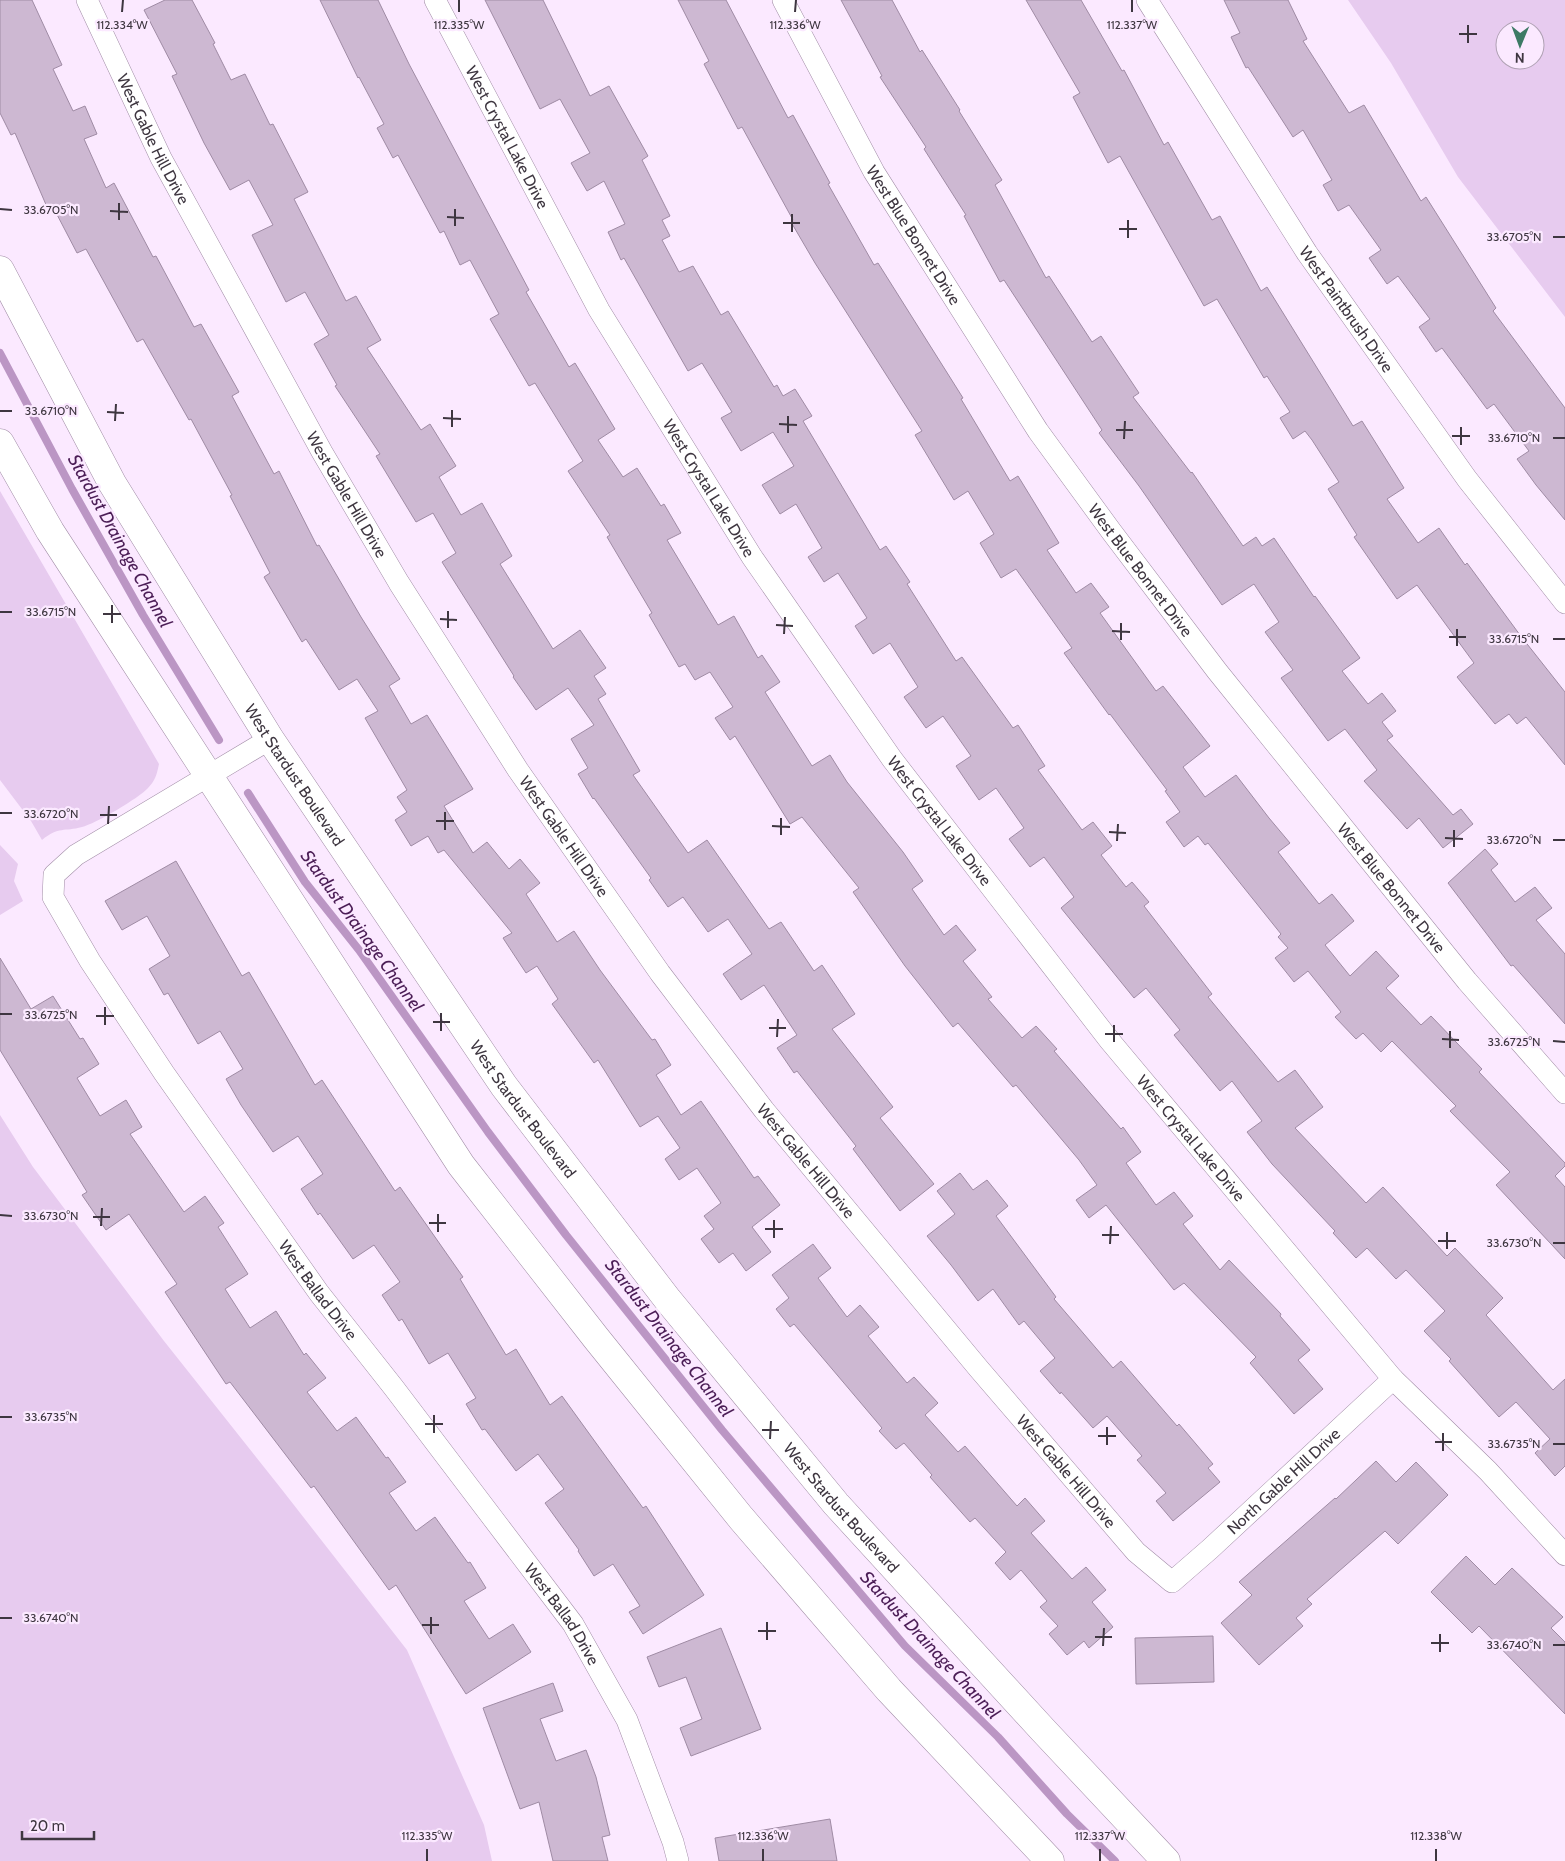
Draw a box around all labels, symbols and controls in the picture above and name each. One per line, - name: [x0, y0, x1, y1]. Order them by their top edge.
- text: 112.334°W: [96, 17, 148, 32]
- text: 112.335°W: [434, 17, 485, 32]
- text: 112.336°W: [769, 17, 821, 32]
- text: 112.337°W: [1107, 17, 1158, 32]
- north arrow: [1495, 20, 1545, 70]
- text: N: [1515, 49, 1525, 67]
- street label: West Crystal Lake Drive: [462, 62, 553, 212]
- street label: West Gable Hill Drive: [113, 71, 194, 207]
- street label: West Blue Bonnet Drive: [863, 162, 965, 308]
- text: 33.6705°N: [24, 202, 78, 217]
- text: 33.6705°N: [1487, 229, 1541, 244]
- street label: West Paintbrush Drive: [1296, 242, 1398, 376]
- text: 33.6710°N: [25, 403, 77, 418]
- street label: West Crystal Lake Drive: [659, 416, 759, 560]
- street label: West Gable Hill Drive: [303, 428, 391, 561]
- text: 33.6710°N: [1488, 430, 1540, 445]
- water label: Stardust Drainage Channel: [63, 451, 177, 632]
- street label: West Blue Bonnet Drive: [1085, 500, 1197, 640]
- text: 33.6715°N: [26, 604, 76, 619]
- text: 33.6715°N: [1489, 631, 1539, 646]
- street label: West Stardust Boulevard: [241, 700, 349, 849]
- street label: West Crystal Lake Drive: [884, 752, 996, 889]
- street label: West Gable Hill Drive: [516, 772, 613, 900]
- text: 33.6720°N: [24, 806, 78, 821]
- street label: West Blue Bonnet Drive: [1334, 819, 1450, 956]
- text: 33.6720°N: [1487, 832, 1541, 847]
- water label: Stardust Drainage Channel: [296, 846, 429, 1017]
- text: 33.6725°N: [25, 1007, 77, 1022]
- text: 33.6725°N: [1488, 1034, 1540, 1049]
- street label: West Stardust Boulevard: [466, 1037, 580, 1182]
- street label: West Crystal Lake Drive: [1133, 1071, 1249, 1205]
- street label: West Gable Hill Drive: [753, 1100, 859, 1222]
- text: 33.6730°N: [23, 1208, 79, 1223]
- text: 33.6730°N: [1486, 1235, 1542, 1250]
- street label: West Ballad Drive: [275, 1236, 362, 1343]
- water label: Stardust Drainage Channel: [600, 1255, 738, 1422]
- text: 33.6735°N: [24, 1409, 78, 1424]
- street label: West Gable Hill Drive: [1013, 1411, 1120, 1531]
- street label: North Gable Hill Drive: [1223, 1424, 1344, 1538]
- text: 33.6735°N: [1487, 1436, 1541, 1451]
- street label: West Stardust Boulevard: [780, 1439, 903, 1576]
- street label: West Ballad Drive: [521, 1559, 604, 1668]
- water label: Stardust Drainage Channel: [856, 1566, 1005, 1724]
- text: 33.6740°N: [23, 1610, 79, 1625]
- text: 33.6740°N: [1486, 1637, 1542, 1652]
- scale bar: [22, 1808, 95, 1840]
- text: 20 m: [30, 1817, 65, 1835]
- text: 112.335°W: [402, 1828, 453, 1843]
- text: 112.336°W: [737, 1828, 789, 1843]
- text: 112.337°W: [1075, 1828, 1126, 1843]
- text: 112.338°W: [1410, 1828, 1462, 1843]

